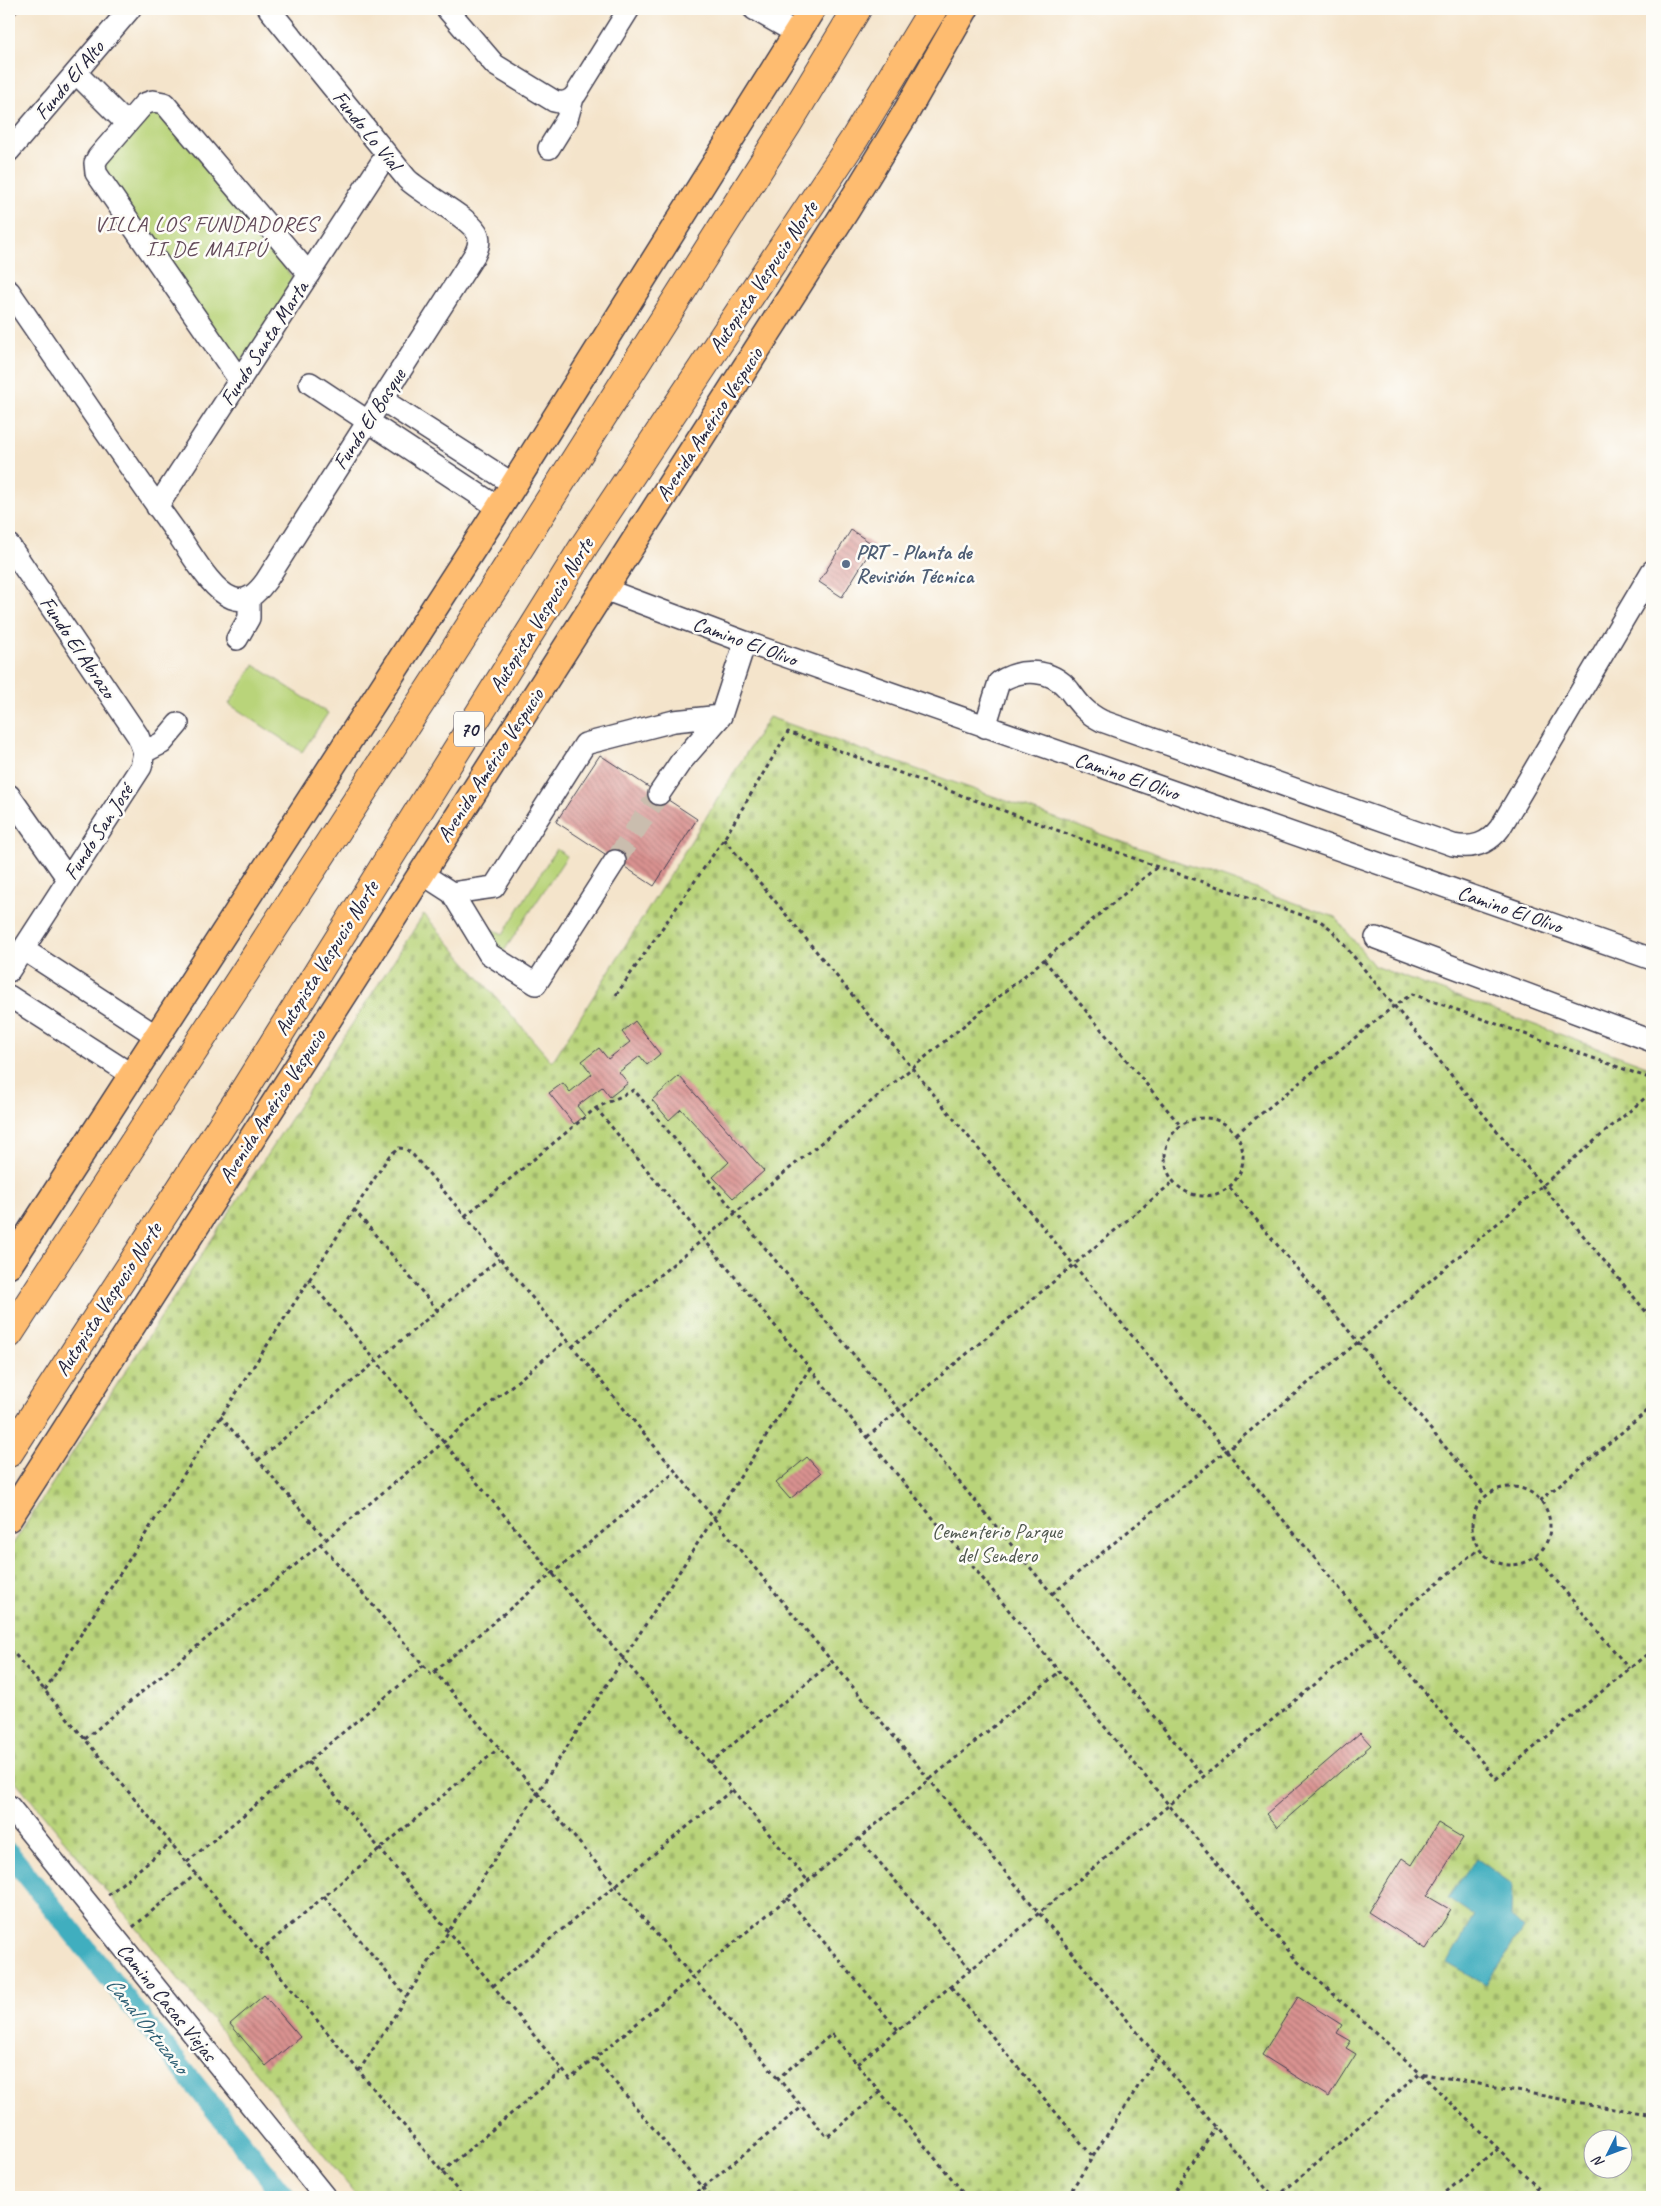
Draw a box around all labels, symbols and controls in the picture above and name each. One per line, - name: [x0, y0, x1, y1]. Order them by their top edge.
- street label: Fundo El Alto: [28, 34, 111, 125]
- street label: Fundo Lo Vial: [327, 85, 409, 178]
- street label: Autopista Vespucio Norte: [703, 194, 825, 358]
- district label: VILLA LOS FUNDADORES II DE MAIPÚ: [94, 210, 321, 263]
- street label: Fundo Santa Marta: [214, 274, 315, 410]
- street label: Avenida Américo Vespucio: [650, 341, 769, 506]
- street label: Fundo El Bosque: [327, 363, 412, 474]
- street label: Autopista Vespucio Norte: [483, 531, 600, 697]
- place label: PRT - Planta de Revisión Técnica: [856, 539, 975, 589]
- marker: PRT - Planta de Revisión Técnica: [840, 558, 852, 570]
- street label: Fundo El Abrazo: [34, 591, 123, 705]
- street label: Camino El Olivo: [689, 610, 803, 673]
- street label: Avenida Américo Vespucio: [431, 682, 550, 847]
- road number: 70: [454, 712, 484, 746]
- street label: Camino El Olivo: [1071, 746, 1185, 807]
- street label: Fundo San José: [58, 777, 140, 885]
- street label: Autopista Vespucio Norte: [268, 874, 385, 1040]
- street label: Camino El Olivo: [1454, 879, 1568, 940]
- street label: Avenida Américo Vespucio: [213, 1023, 332, 1188]
- street label: Autopista Vespucio Norte: [49, 1216, 168, 1380]
- park label: Cementerio Parque del Sendero: [932, 1518, 1063, 1568]
- street label: Camino Casas Viejas: [111, 1938, 224, 2068]
- water label: Canal Ortuzano: [100, 1971, 197, 2082]
- north arrow: [1584, 2128, 1634, 2178]
- text: N: [1588, 2152, 1608, 2171]

